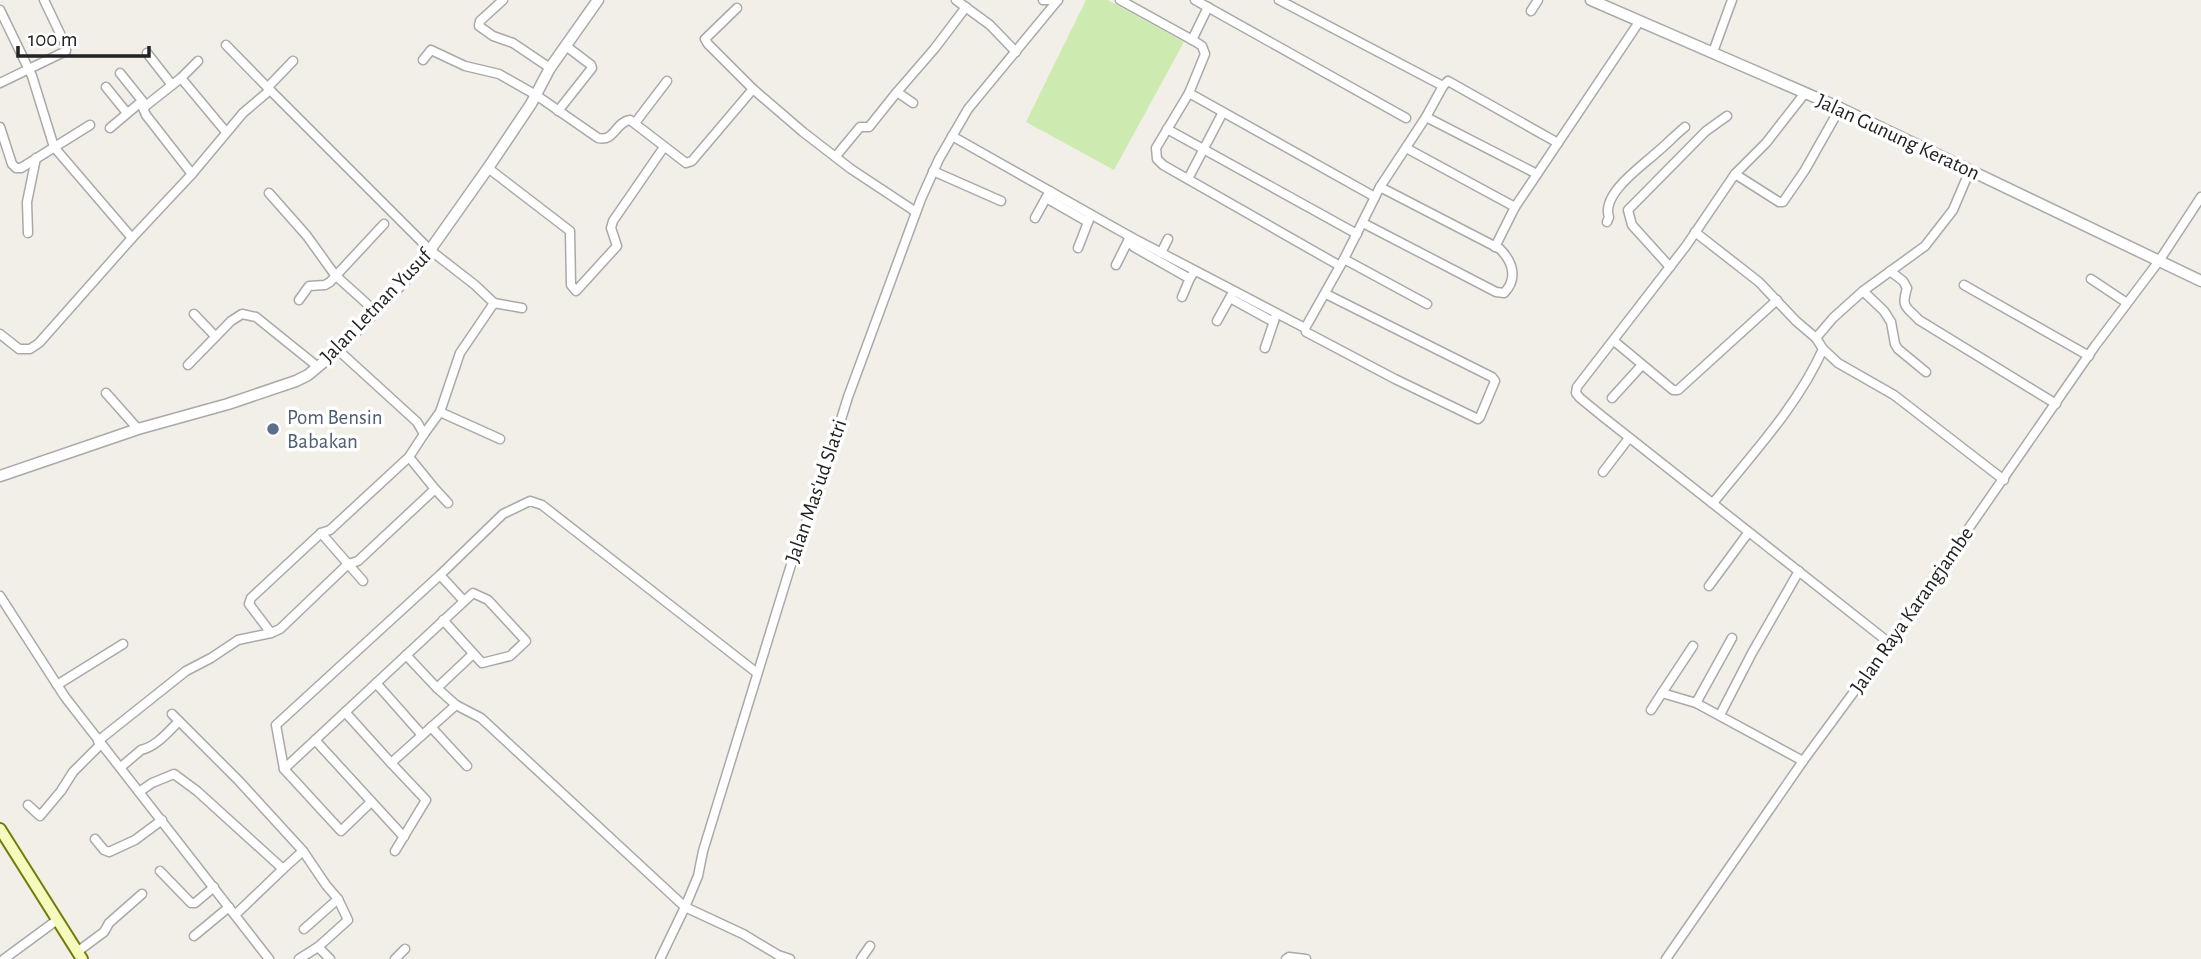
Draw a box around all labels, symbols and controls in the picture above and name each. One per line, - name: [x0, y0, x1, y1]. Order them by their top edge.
- scale bar: [18, 14, 149, 58]
- text: 100 m: [28, 29, 78, 50]
- street label: Jalan Gunung Keraton: [1813, 90, 1983, 184]
- street label: Jalan Letnan Yusuf: [317, 244, 437, 367]
- place label: Pom Bensin Babakan: [287, 407, 383, 452]
- street label: Jalan Mas'ud Slatri: [782, 417, 850, 565]
- marker: Pom Bensin Babakan: [265, 421, 281, 437]
- street label: Jalan Raya Karangjambe: [1847, 523, 1977, 697]

